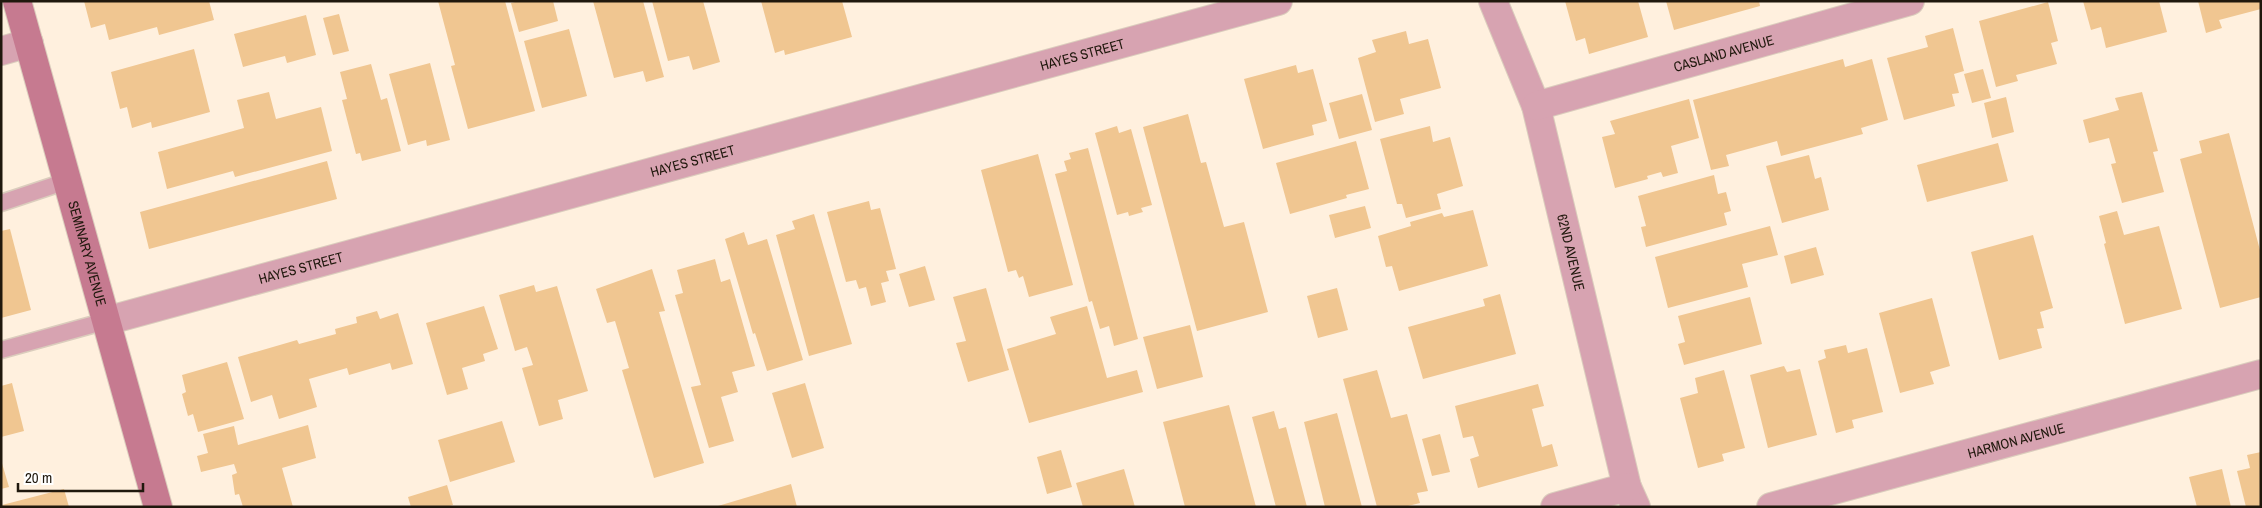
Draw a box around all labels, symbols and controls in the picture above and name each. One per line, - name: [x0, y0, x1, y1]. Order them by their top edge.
- street label: CASLAND AVENUE: [1672, 31, 1776, 76]
- street label: HAYES STREET: [1038, 34, 1126, 75]
- street label: HAYES STREET: [648, 141, 737, 181]
- street label: SEMINARY AVENUE: [64, 199, 111, 308]
- street label: 62ND AVENUE: [1553, 212, 1589, 293]
- street label: HAYES STREET: [257, 248, 345, 288]
- street label: HARMON AVENUE: [1965, 419, 2067, 462]
- scale bar: [18, 460, 142, 492]
- text: 20 m: [25, 467, 52, 488]

